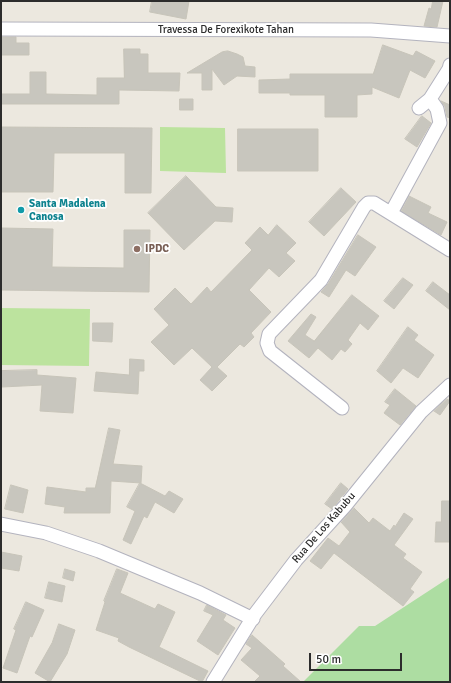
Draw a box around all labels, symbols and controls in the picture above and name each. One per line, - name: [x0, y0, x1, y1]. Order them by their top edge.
- street label: Travessa De Forexikote Tahan: [158, 23, 294, 37]
- place label: Santa Madalena Canosa: [29, 197, 106, 223]
- marker: Santa Madalena Canosa: [16, 205, 26, 215]
- place label: IPDC: [145, 242, 169, 256]
- marker: IPDC: [132, 244, 142, 254]
- street label: Rua De Los Kabubu: [290, 490, 358, 566]
- scale bar: [311, 645, 404, 671]
- text: 50 m: [316, 652, 341, 667]

